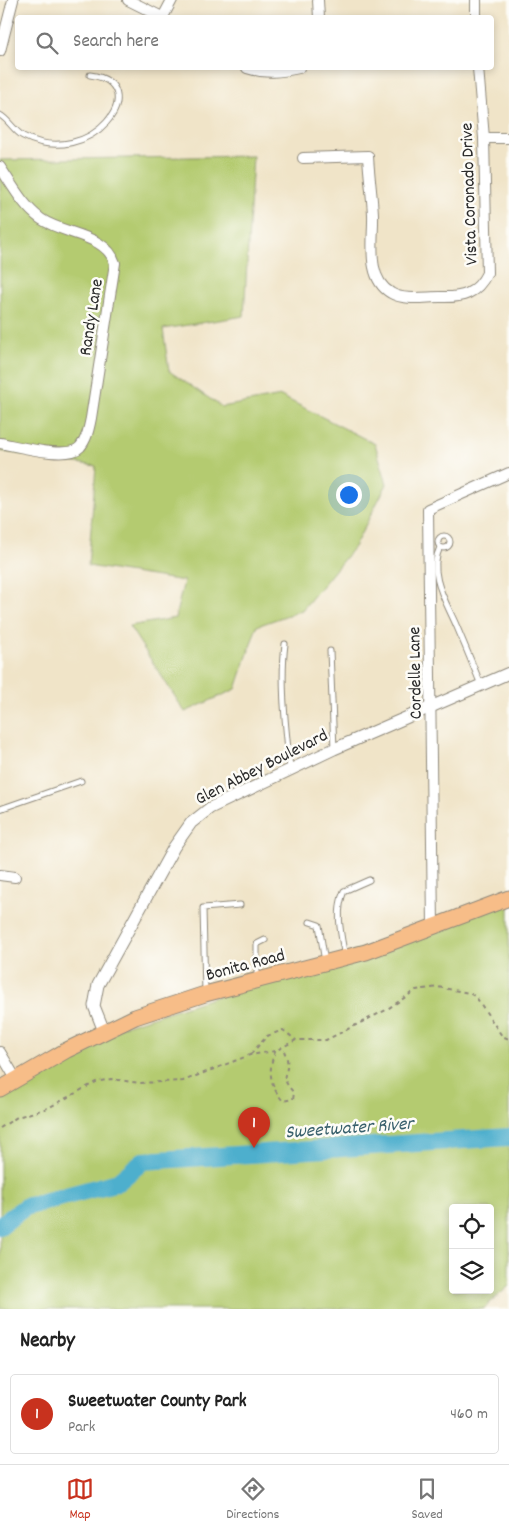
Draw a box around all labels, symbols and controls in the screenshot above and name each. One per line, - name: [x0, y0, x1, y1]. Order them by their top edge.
- search box: [15, 15, 494, 70]
- icon: search: [33, 29, 61, 57]
- text: Search here: [73, 29, 159, 56]
- street label: Vista Coronado Drive: [456, 122, 485, 265]
- street label: Randy Lane: [74, 277, 111, 358]
- your location: [336, 482, 362, 508]
- street label: Cordelle Lane: [403, 626, 430, 719]
- street label: Glen Abbey Boulevard: [191, 724, 333, 813]
- street label: Bonita Road: [203, 944, 288, 989]
- pin: 1: [238, 1107, 270, 1148]
- water label: Sweetwater River: [284, 1111, 416, 1147]
- map controls: [449, 1204, 494, 1294]
- button: locate: [449, 1204, 494, 1249]
- button: layers: [449, 1249, 494, 1294]
- text: Nearby: [20, 1327, 75, 1357]
- text: Sweetwater County Park: [68, 1389, 247, 1416]
- text: 1: [35, 1403, 39, 1426]
- text: 460 m: [450, 1403, 488, 1426]
- text: Park: [68, 1416, 95, 1439]
- tab: Map: [66, 1475, 94, 1525]
- tab: Directions: [226, 1475, 279, 1525]
- tab: Saved: [412, 1475, 443, 1525]

